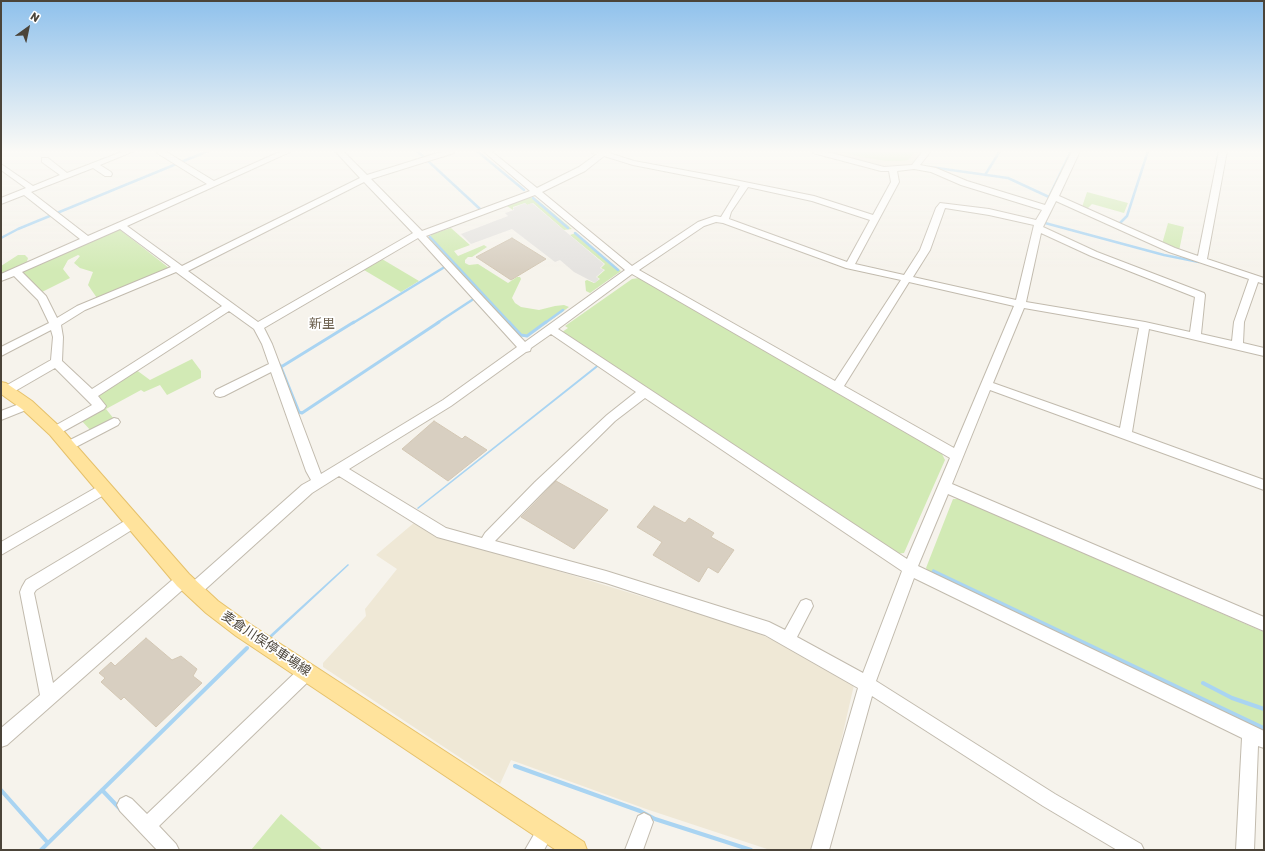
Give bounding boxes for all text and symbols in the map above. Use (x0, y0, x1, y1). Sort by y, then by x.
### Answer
north arrow (8, 8, 48, 48)
text: N (28, 10, 42, 25)
district label: 新里 (309, 316, 335, 332)
street label: 麦倉川俣停車場線 (219, 608, 313, 680)

